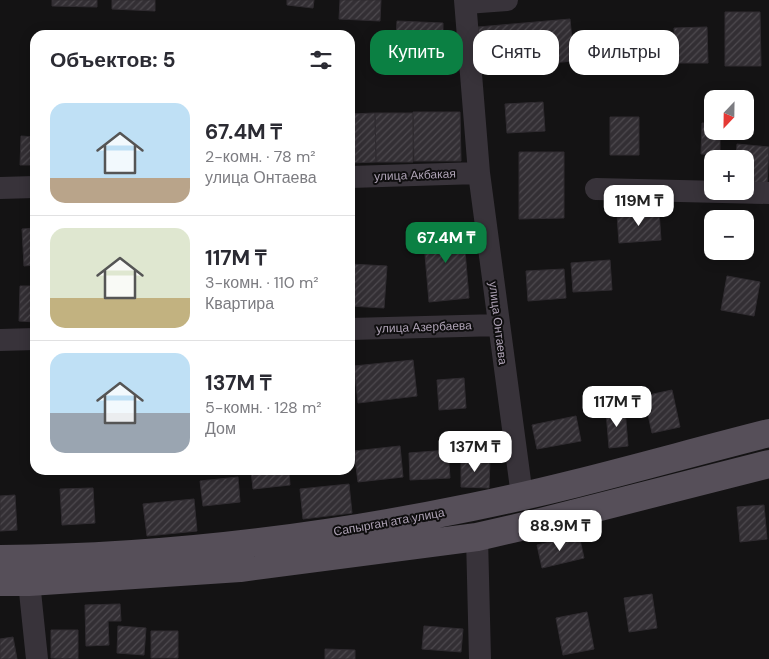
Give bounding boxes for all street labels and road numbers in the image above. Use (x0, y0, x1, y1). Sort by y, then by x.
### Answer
street label: улица Акбакая (374, 166, 456, 184)
street label: улица Онтаева (485, 280, 511, 366)
street label: улица Азербаева (376, 317, 472, 337)
street label: Сапырган ата улица (332, 504, 446, 540)

